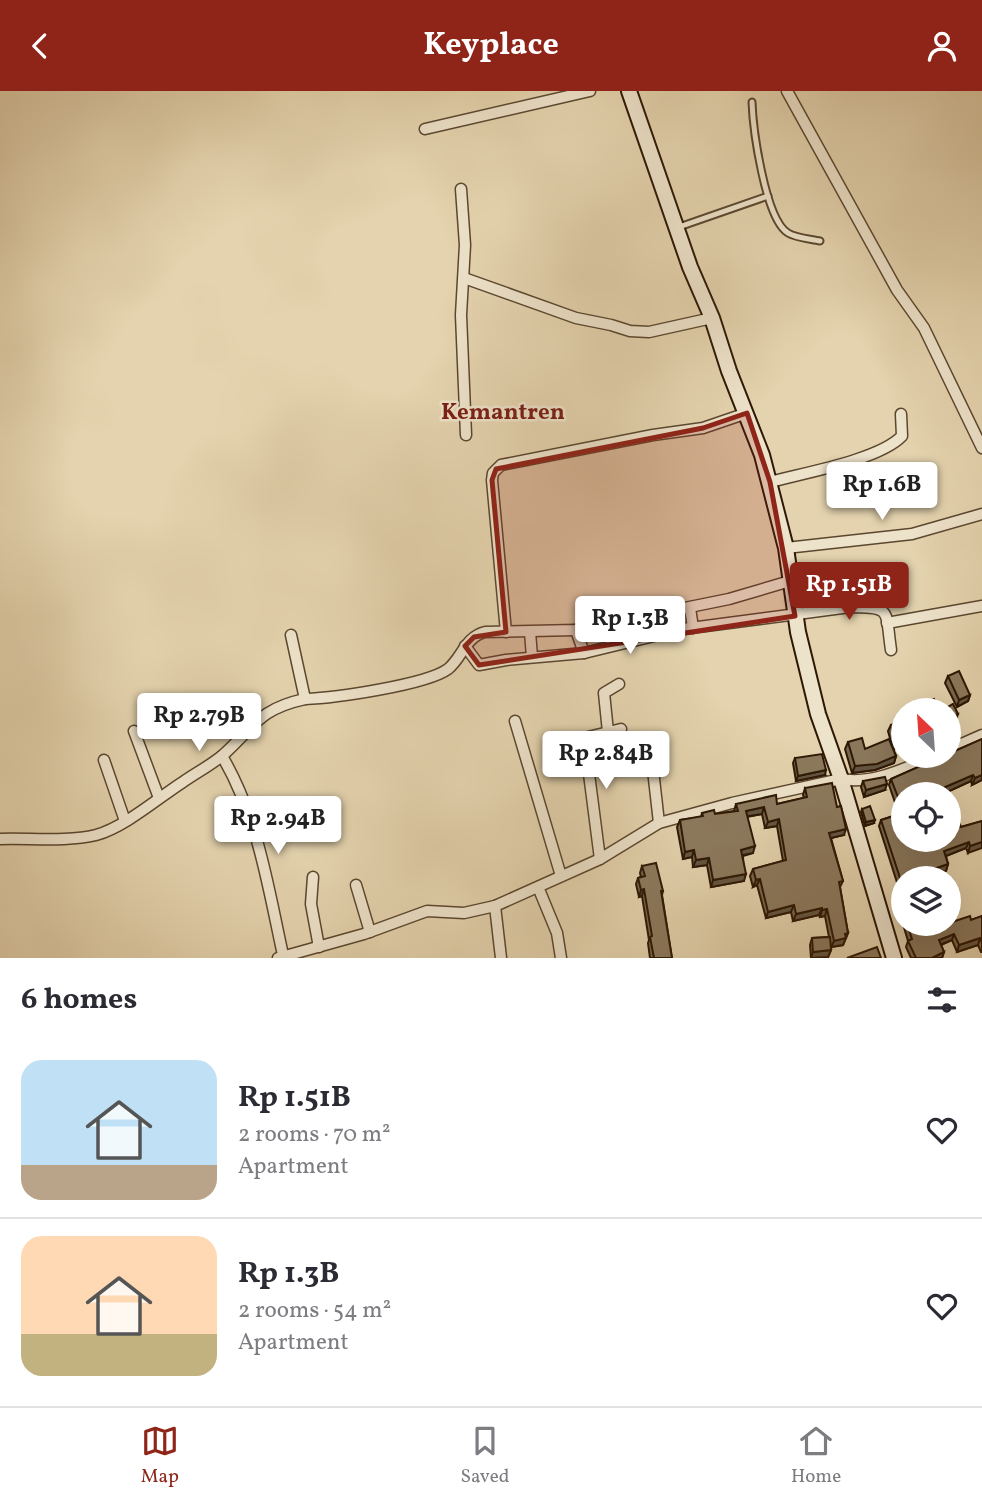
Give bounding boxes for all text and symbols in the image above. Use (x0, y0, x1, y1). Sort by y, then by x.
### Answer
text: Keyplace (423, 24, 559, 68)
icon: back (21, 27, 59, 65)
icon: person (923, 27, 961, 65)
district label: Kemantren (441, 397, 565, 429)
pin: Rp 1.6B (817, 463, 947, 522)
text: Rp 1.6B (842, 469, 922, 501)
pin: Rp 1.51B (777, 563, 921, 622)
text: Rp 1.51B (806, 569, 892, 601)
pin: Rp 1.3B (565, 596, 695, 656)
text: Rp 1.3B (591, 603, 669, 635)
pin: Rp 2.79B (127, 693, 271, 753)
north arrow (891, 698, 961, 768)
map controls (891, 698, 961, 936)
text: Rp 2.79B (153, 700, 245, 732)
pin: Rp 2.84B (534, 731, 678, 791)
text: Rp 2.84B (558, 738, 654, 770)
button: locate (891, 782, 961, 852)
pin: Rp 2.94B (206, 797, 350, 856)
text: Rp 2.94B (230, 803, 326, 835)
button: layers (891, 866, 961, 936)
text: 6 homes (21, 979, 137, 1021)
icon: filters (923, 981, 961, 1019)
text: Rp 1.51B (238, 1077, 351, 1119)
icon: home (77, 1088, 161, 1172)
icon: heart (923, 1111, 961, 1149)
text: 2 rooms · 70 m² (238, 1119, 391, 1151)
text: Apartment (238, 1151, 349, 1183)
text: Rp 1.3B (238, 1253, 339, 1295)
icon: home (77, 1264, 161, 1348)
icon: heart (923, 1287, 961, 1325)
text: 2 rooms · 54 m² (238, 1295, 391, 1327)
text: Apartment (238, 1327, 349, 1359)
tab: Map (141, 1422, 179, 1490)
tab: Saved (460, 1422, 509, 1490)
tab: Home (791, 1422, 841, 1490)

